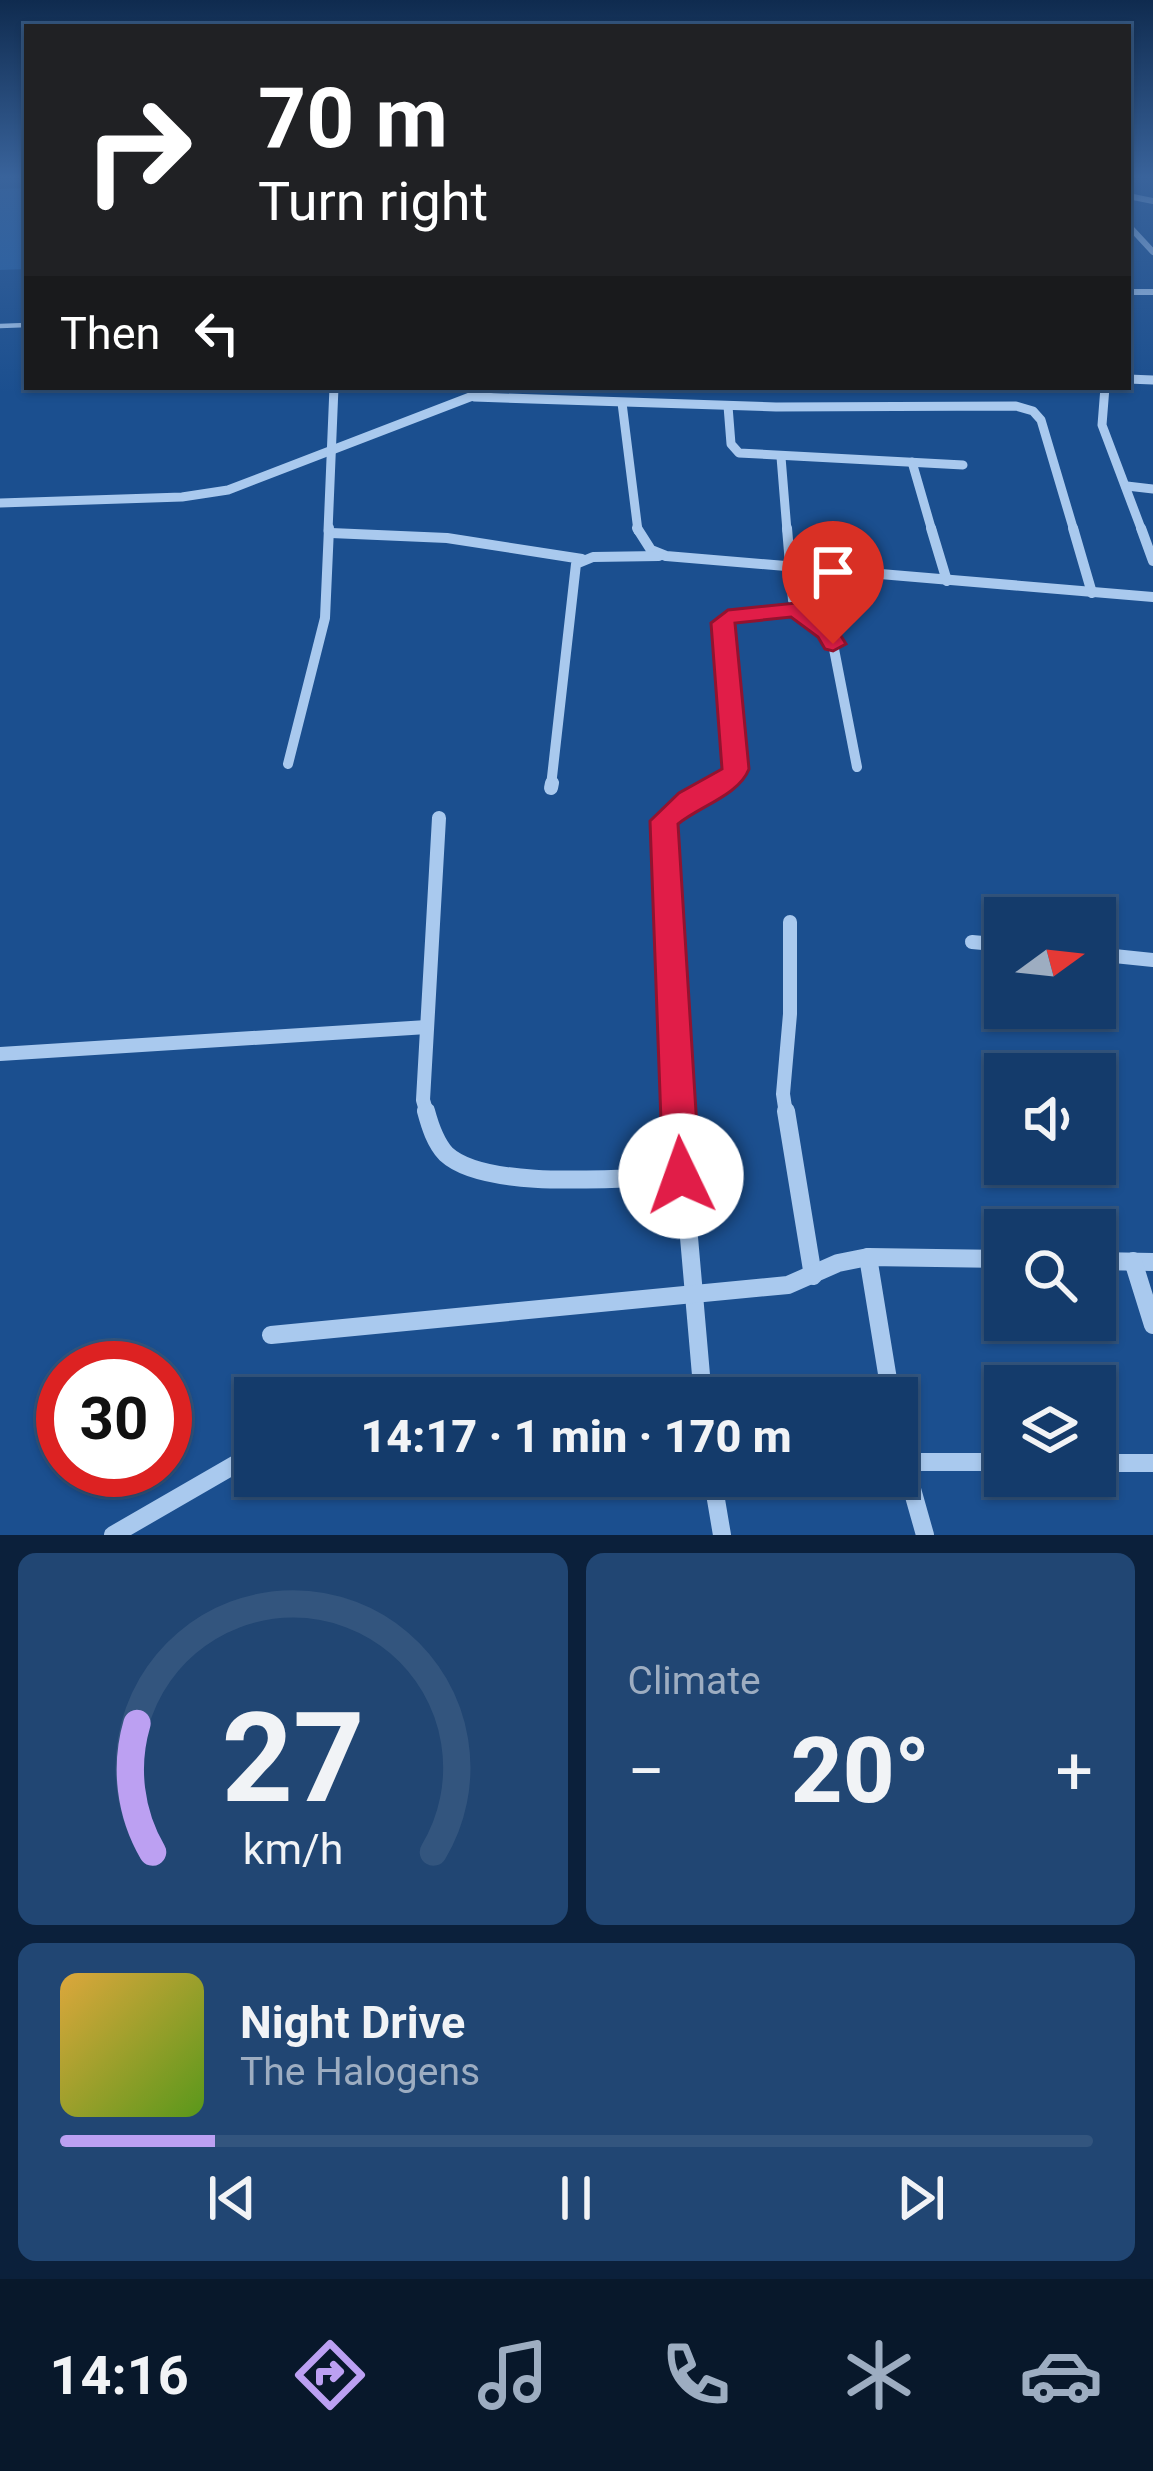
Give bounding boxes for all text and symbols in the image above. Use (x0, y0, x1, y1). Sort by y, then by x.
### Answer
text: 70 m (258, 69, 448, 168)
icon: right (60, 72, 216, 228)
text: Turn right (258, 170, 488, 233)
icon: left (184, 300, 250, 366)
text: Then (60, 307, 160, 360)
pin (782, 521, 884, 644)
icon: arrive (800, 539, 866, 605)
north arrow (984, 897, 1116, 1029)
map controls (984, 897, 1116, 1497)
button: sound (984, 1053, 1116, 1185)
position arrow (618, 1113, 744, 1239)
button: search (984, 1209, 1116, 1341)
speed limit sign: 30 (36, 1341, 192, 1497)
button: layers (984, 1365, 1116, 1497)
text: 14:17 · 1 min · 170 m (360, 1410, 792, 1463)
text: Climate (628, 1658, 761, 1704)
text: 27 (221, 1685, 364, 1831)
text: 20° (791, 1719, 930, 1824)
text: − (628, 1733, 665, 1810)
text: + (1056, 1733, 1093, 1810)
text: km/h (242, 1824, 343, 1874)
text: Night Drive (240, 1996, 465, 2049)
text: The Halogens (240, 2049, 480, 2095)
icon: previous (199, 2165, 265, 2231)
icon: pause (543, 2165, 609, 2231)
icon: next (888, 2165, 954, 2231)
icon: directions (288, 2333, 372, 2417)
icon: music (471, 2333, 555, 2417)
icon: phone (654, 2333, 738, 2417)
icon: climate (837, 2333, 921, 2417)
icon: car (1019, 2333, 1103, 2417)
text: 14:16 (49, 2344, 189, 2407)

